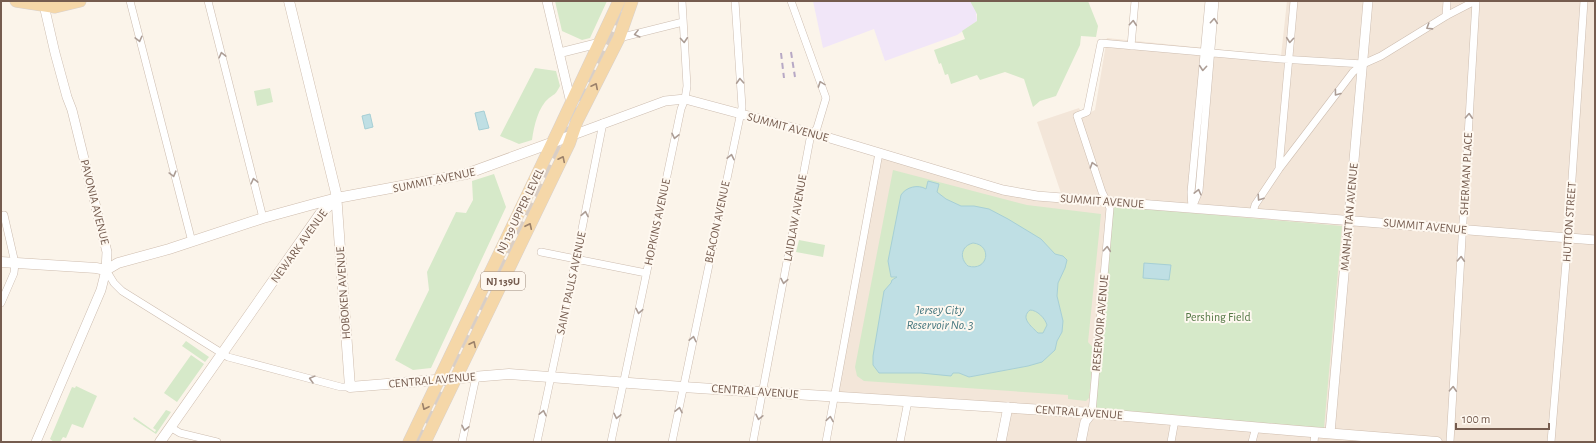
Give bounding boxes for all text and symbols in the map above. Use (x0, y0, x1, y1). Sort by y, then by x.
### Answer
one-way arrow (1209, 18, 1218, 24)
one-way arrow (1129, 20, 1138, 27)
one-way arrow (1426, 22, 1433, 29)
one-way arrow (634, 29, 640, 37)
one-way arrow (135, 36, 143, 42)
one-way arrow (679, 37, 688, 43)
one-way arrow (1286, 37, 1295, 43)
one-way arrow (218, 51, 226, 58)
one-way arrow (1199, 65, 1208, 71)
one-way arrow (736, 78, 744, 84)
one-way arrow (818, 81, 826, 88)
one-way arrow (590, 83, 598, 90)
one-way arrow (1335, 89, 1342, 96)
street label: SUMMIT AVENUE (746, 110, 830, 144)
one-way arrow (1465, 113, 1474, 119)
street label: SHERMAN PLACE (1458, 132, 1474, 216)
one-way arrow (672, 133, 680, 139)
one-way arrow (726, 154, 735, 161)
one-way arrow (557, 156, 565, 164)
street label: PAVONIA AVENUE (79, 158, 111, 246)
one-way arrow (1089, 161, 1098, 168)
street label: MANHATTAN AVENUE (1338, 162, 1360, 271)
street label: SUMMIT AVENUE (392, 165, 476, 195)
street label: NJ 139 UPPER LEVEL (494, 166, 546, 256)
one-way arrow (169, 171, 177, 178)
street label: LAIDLAW AVENUE (781, 173, 809, 262)
one-way arrow (250, 177, 258, 184)
street label: HOPKINS AVENUE (642, 177, 672, 266)
street label: BEACON AVENUE (702, 180, 732, 264)
street label: HUTTON STREET (1560, 181, 1578, 262)
one-way arrow (1193, 188, 1202, 195)
street label: SUMMIT AVENUE (1060, 192, 1144, 210)
one-way arrow (1257, 194, 1265, 201)
street label: NEWARK AVENUE (268, 207, 330, 285)
one-way arrow (581, 210, 589, 217)
street label: SUMMIT AVENUE (1383, 216, 1467, 236)
one-way arrow (524, 223, 532, 231)
street label: SAINT PAULS AVENUE (554, 230, 588, 336)
street label: HOBOKEN AVENUE (334, 246, 352, 340)
one-way arrow (1102, 246, 1111, 252)
one-way arrow (1456, 256, 1465, 262)
road number: NJ 139U (481, 272, 525, 290)
street label: RESERVOIR AVENUE (1090, 274, 1110, 372)
one-way arrow (780, 278, 789, 284)
water label: Jersey City Reservoir No. 3 (906, 304, 974, 332)
one-way arrow (635, 308, 643, 314)
park label: Pershing Field (1185, 311, 1251, 323)
one-way arrow (689, 336, 697, 343)
one-way arrow (468, 340, 476, 348)
street label: CENTRAL AVENUE (388, 370, 476, 390)
one-way arrow (309, 375, 316, 384)
street label: CENTRAL AVENUE (711, 382, 799, 400)
one-way arrow (1449, 386, 1458, 392)
one-way arrow (422, 403, 430, 411)
street label: CENTRAL AVENUE (1035, 403, 1123, 421)
scale bar (1456, 405, 1549, 431)
one-way arrow (674, 407, 682, 413)
one-way arrow (538, 410, 546, 416)
one-way arrow (613, 412, 621, 419)
text: 100 m (1462, 413, 1490, 425)
one-way arrow (755, 414, 763, 420)
one-way arrow (825, 416, 834, 422)
one-way arrow (462, 424, 470, 431)

